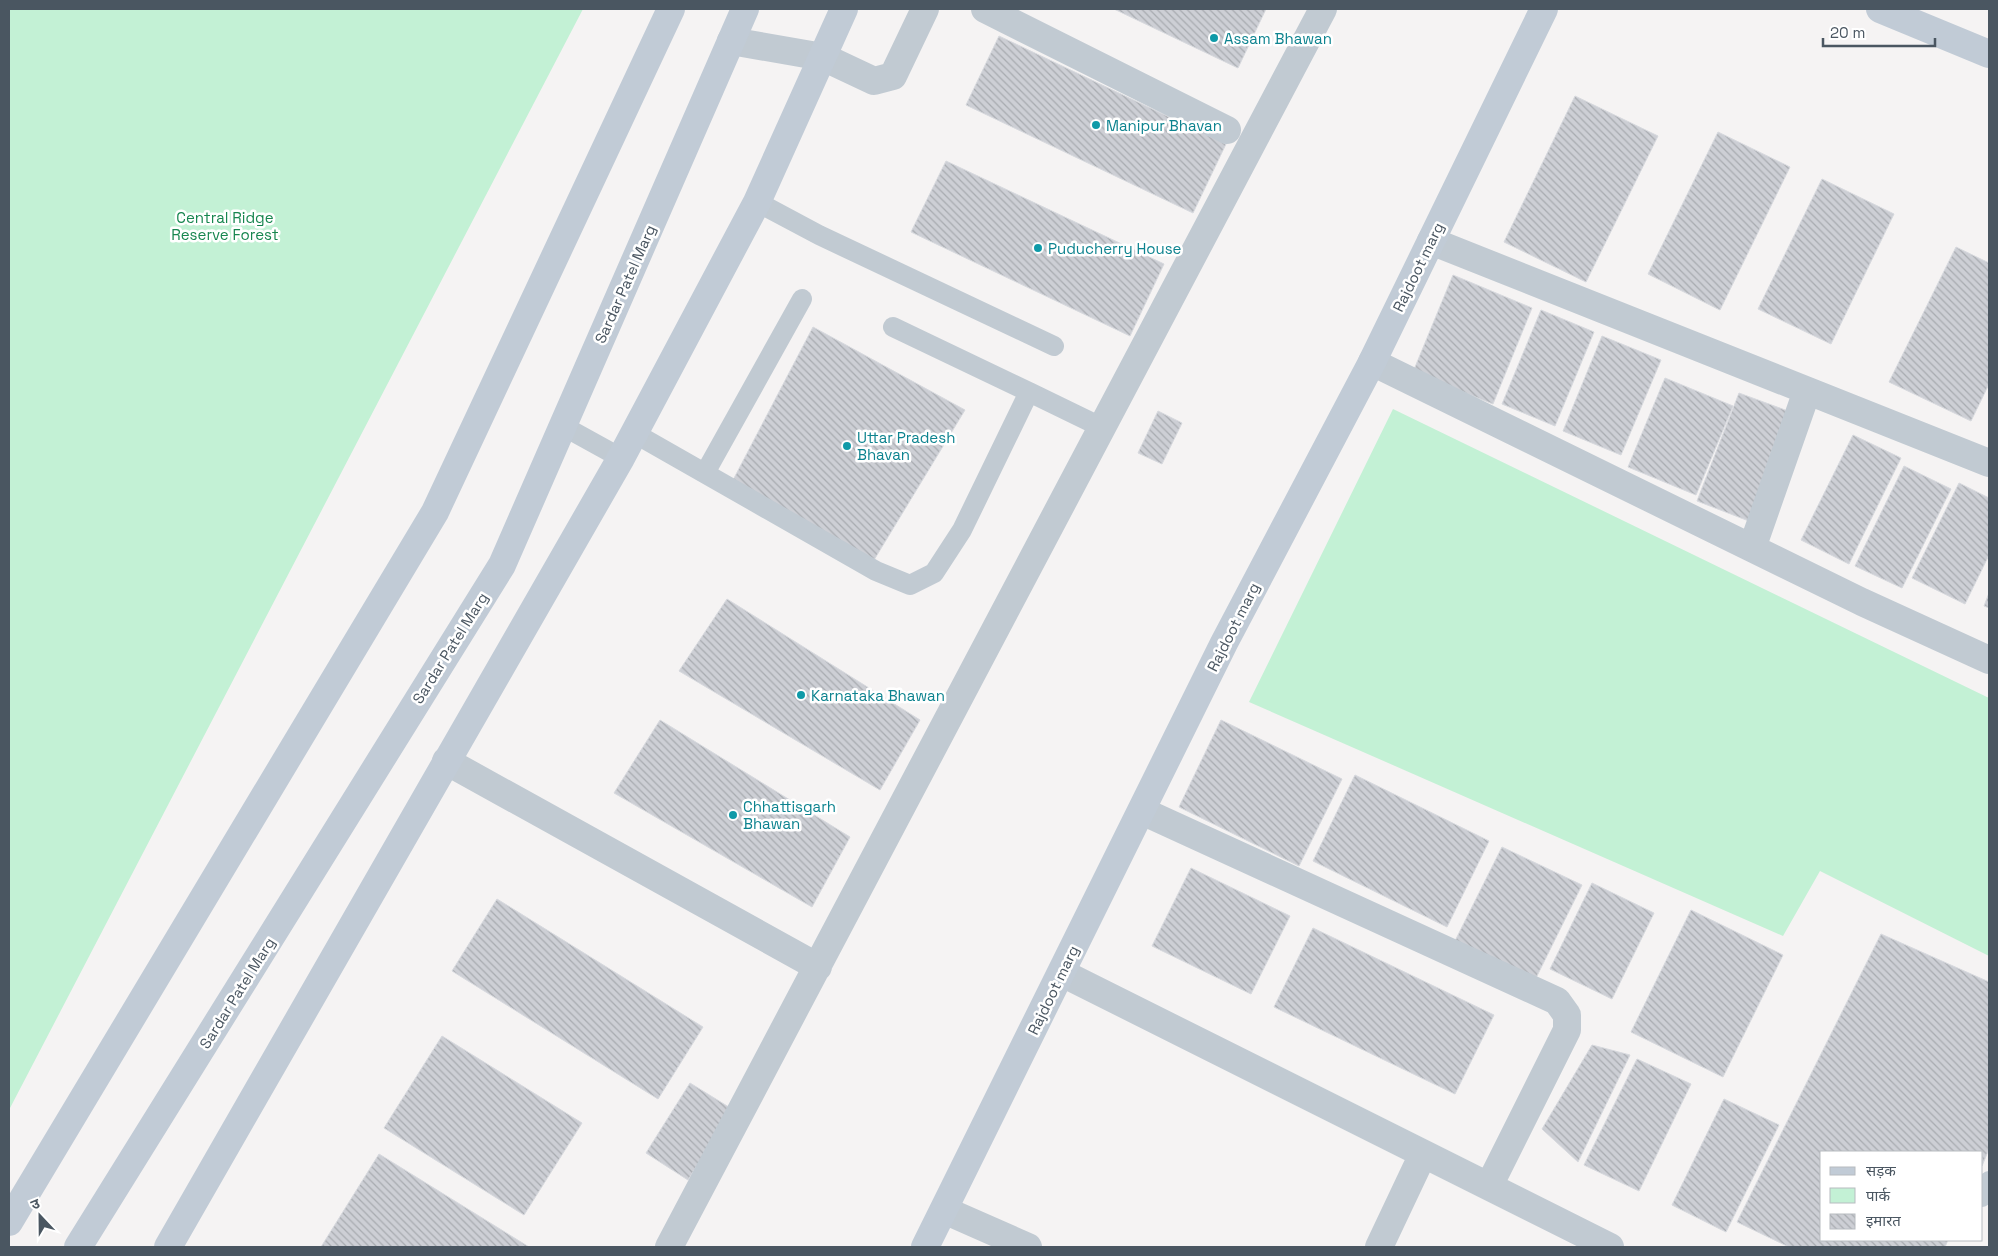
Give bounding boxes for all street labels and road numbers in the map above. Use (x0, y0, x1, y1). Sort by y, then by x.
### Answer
street label: Rajdoot marg (1388, 219, 1448, 315)
street label: Sardar Patel Marg (590, 222, 660, 346)
street label: Rajdoot marg (1203, 579, 1263, 675)
street label: Sardar Patel Marg (408, 589, 492, 707)
street label: Sardar Patel Marg (195, 934, 279, 1052)
street label: Rajdoot marg (1023, 942, 1083, 1038)

